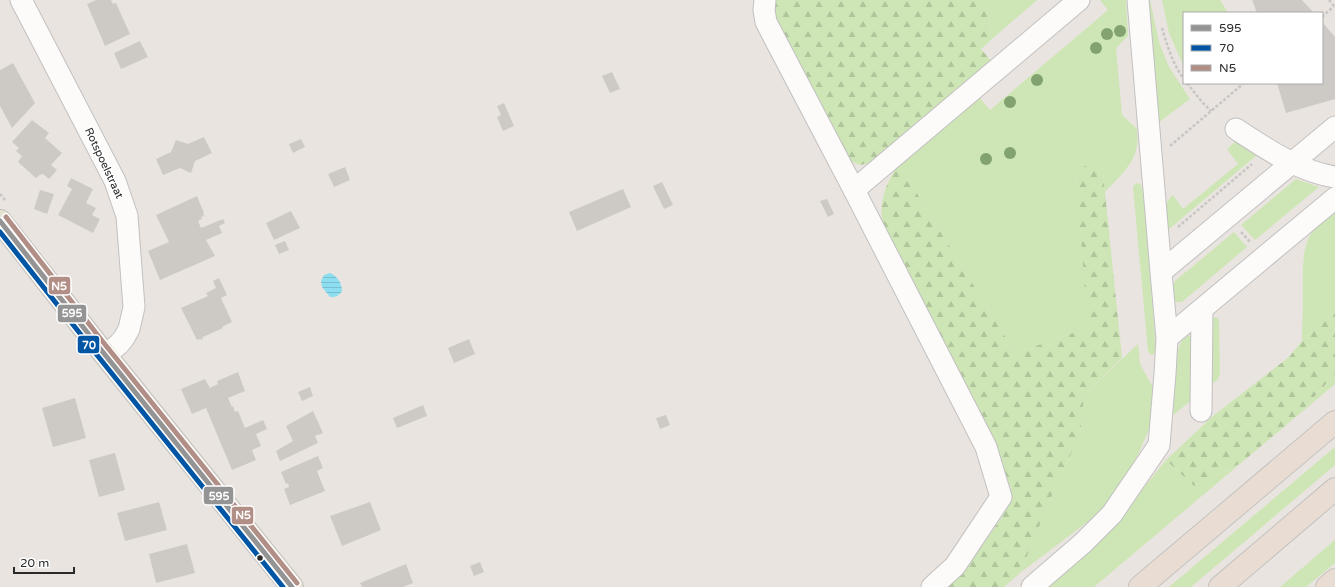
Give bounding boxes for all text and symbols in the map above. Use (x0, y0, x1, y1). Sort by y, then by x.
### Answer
legend (1183, 12, 1323, 84)
text: 595 (1219, 21, 1242, 35)
text: 70 (1219, 41, 1235, 55)
text: N5 (1219, 61, 1236, 75)
street label: Rotspoelstraat (82, 126, 126, 200)
line badge: N5 (48, 276, 71, 295)
text: N5 (51, 280, 67, 293)
line badge: 595 (57, 304, 87, 323)
text: 595 (62, 307, 82, 320)
line badge: 70 (77, 335, 100, 354)
text: 70 (82, 339, 96, 352)
line badge: 595 (203, 486, 234, 505)
text: 595 (209, 490, 229, 503)
line badge: N5 (231, 506, 254, 525)
text: N5 (235, 509, 251, 522)
scale bar (14, 549, 74, 575)
unlabelled marker (255, 553, 265, 563)
text: 20 m (20, 556, 49, 570)

